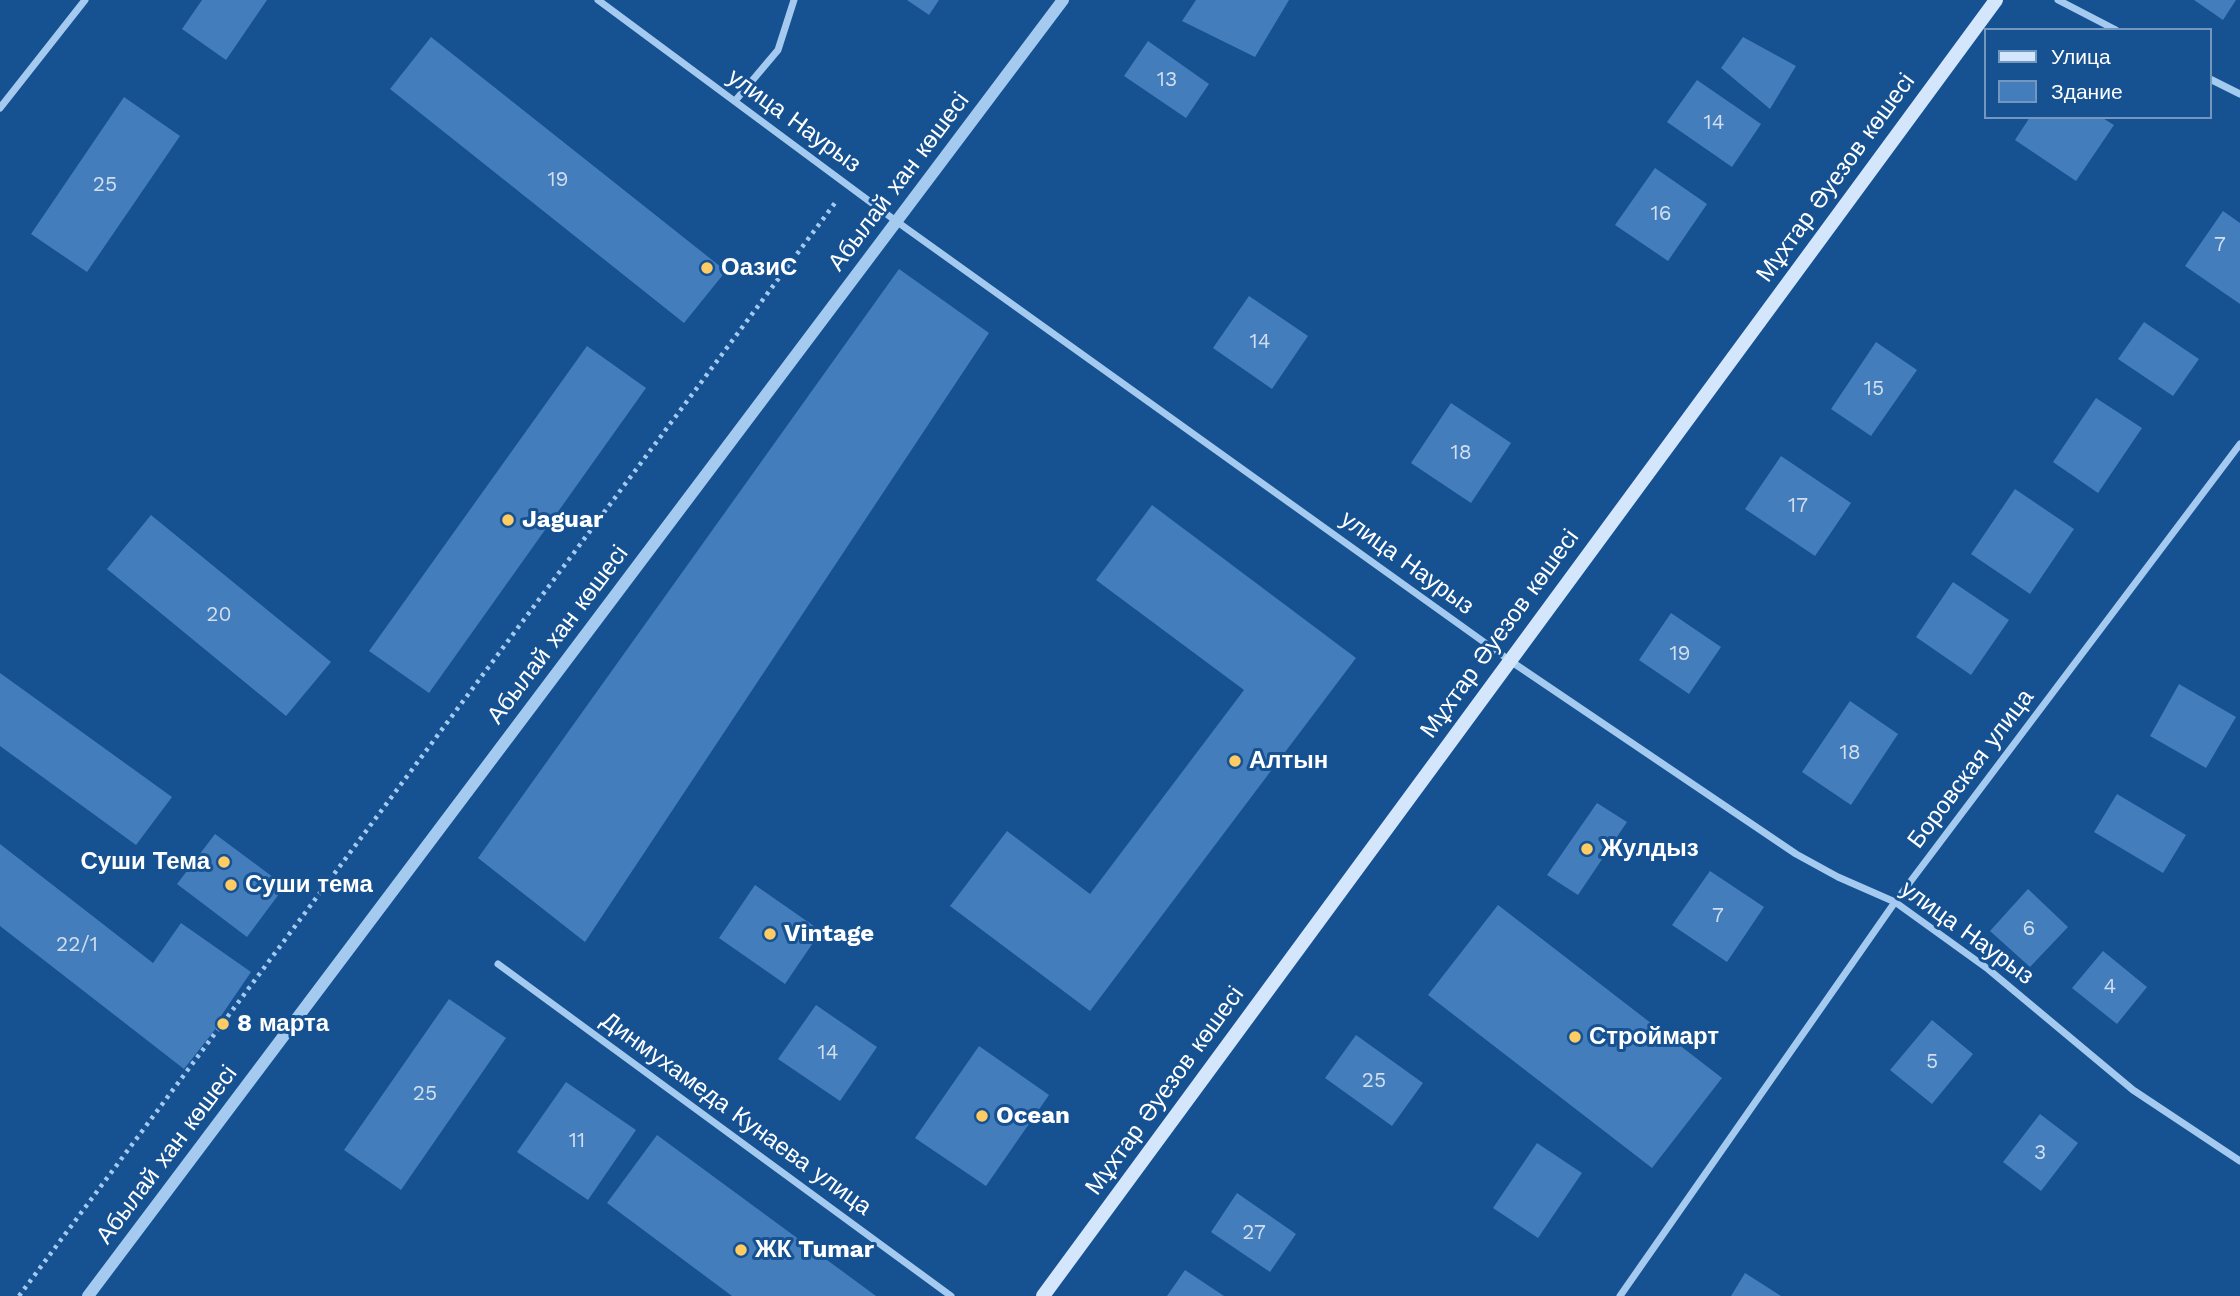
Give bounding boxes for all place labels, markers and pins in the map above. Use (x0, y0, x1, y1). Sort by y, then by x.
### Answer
place label: ОазиС (721, 254, 797, 282)
marker: ОазиС (699, 260, 715, 276)
place label: Jaguar (522, 506, 603, 534)
marker: Jaguar (500, 512, 516, 528)
place label: Алтын (1249, 747, 1328, 775)
marker: Алтын (1227, 753, 1243, 769)
place label: Жулдыз (1601, 835, 1699, 863)
marker: Жулдыз (1579, 841, 1595, 857)
place label: Суши Тема (80, 848, 210, 876)
marker: Суши Тема (216, 854, 232, 870)
place label: Суши тема (245, 871, 373, 899)
marker: Суши тема (223, 877, 239, 893)
place label: Vintage (784, 920, 874, 948)
marker: Vintage (762, 926, 778, 942)
place label: 8 марта (237, 1010, 329, 1038)
marker: 8 марта (215, 1016, 231, 1032)
place label: Строймарт (1589, 1023, 1719, 1051)
marker: Строймарт (1567, 1029, 1583, 1045)
place label: Ocean (996, 1102, 1070, 1130)
marker: Ocean (974, 1108, 990, 1124)
place label: ЖК Tumar (755, 1236, 874, 1264)
marker: ЖК Tumar (733, 1242, 749, 1258)

